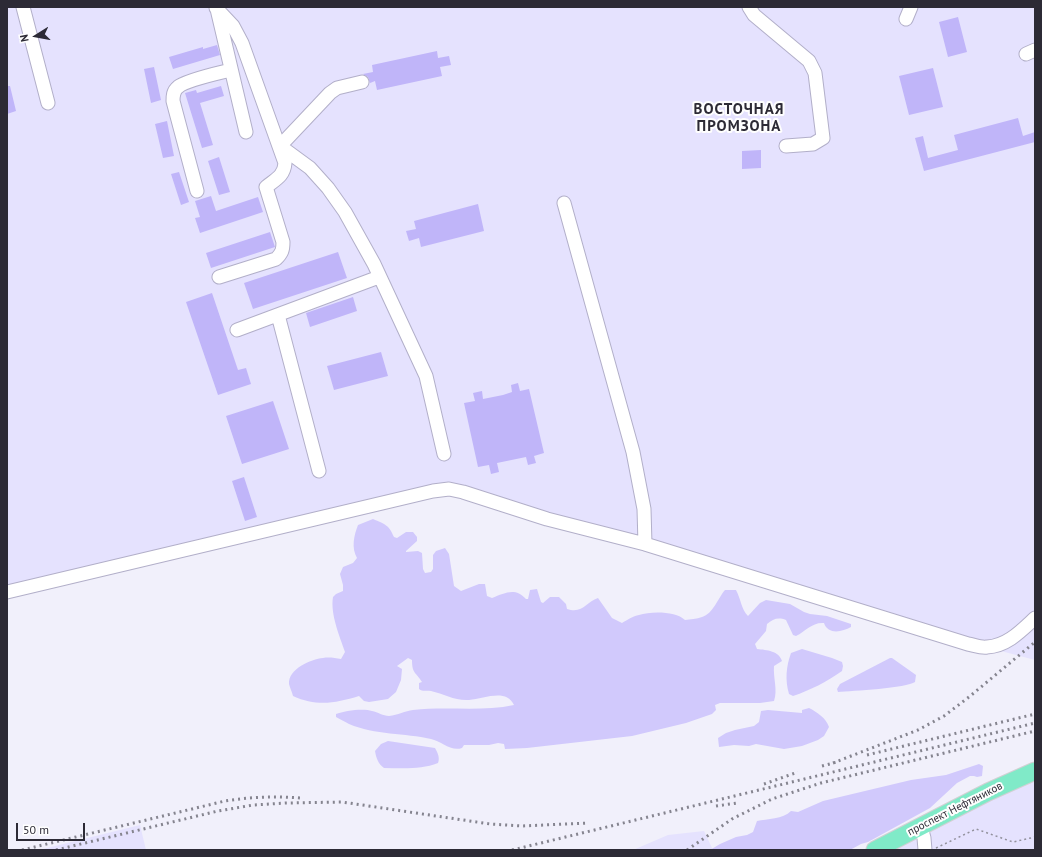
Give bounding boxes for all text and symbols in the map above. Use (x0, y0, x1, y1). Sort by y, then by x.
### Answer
north arrow (16, 16, 56, 56)
text: N (17, 33, 32, 43)
district label: ВОСТОЧНАЯ ПРОМЗОНА (694, 101, 784, 136)
street label: проспект Нефтяников (905, 779, 1005, 839)
scale bar (18, 815, 87, 841)
text: 50 m (23, 822, 49, 837)

